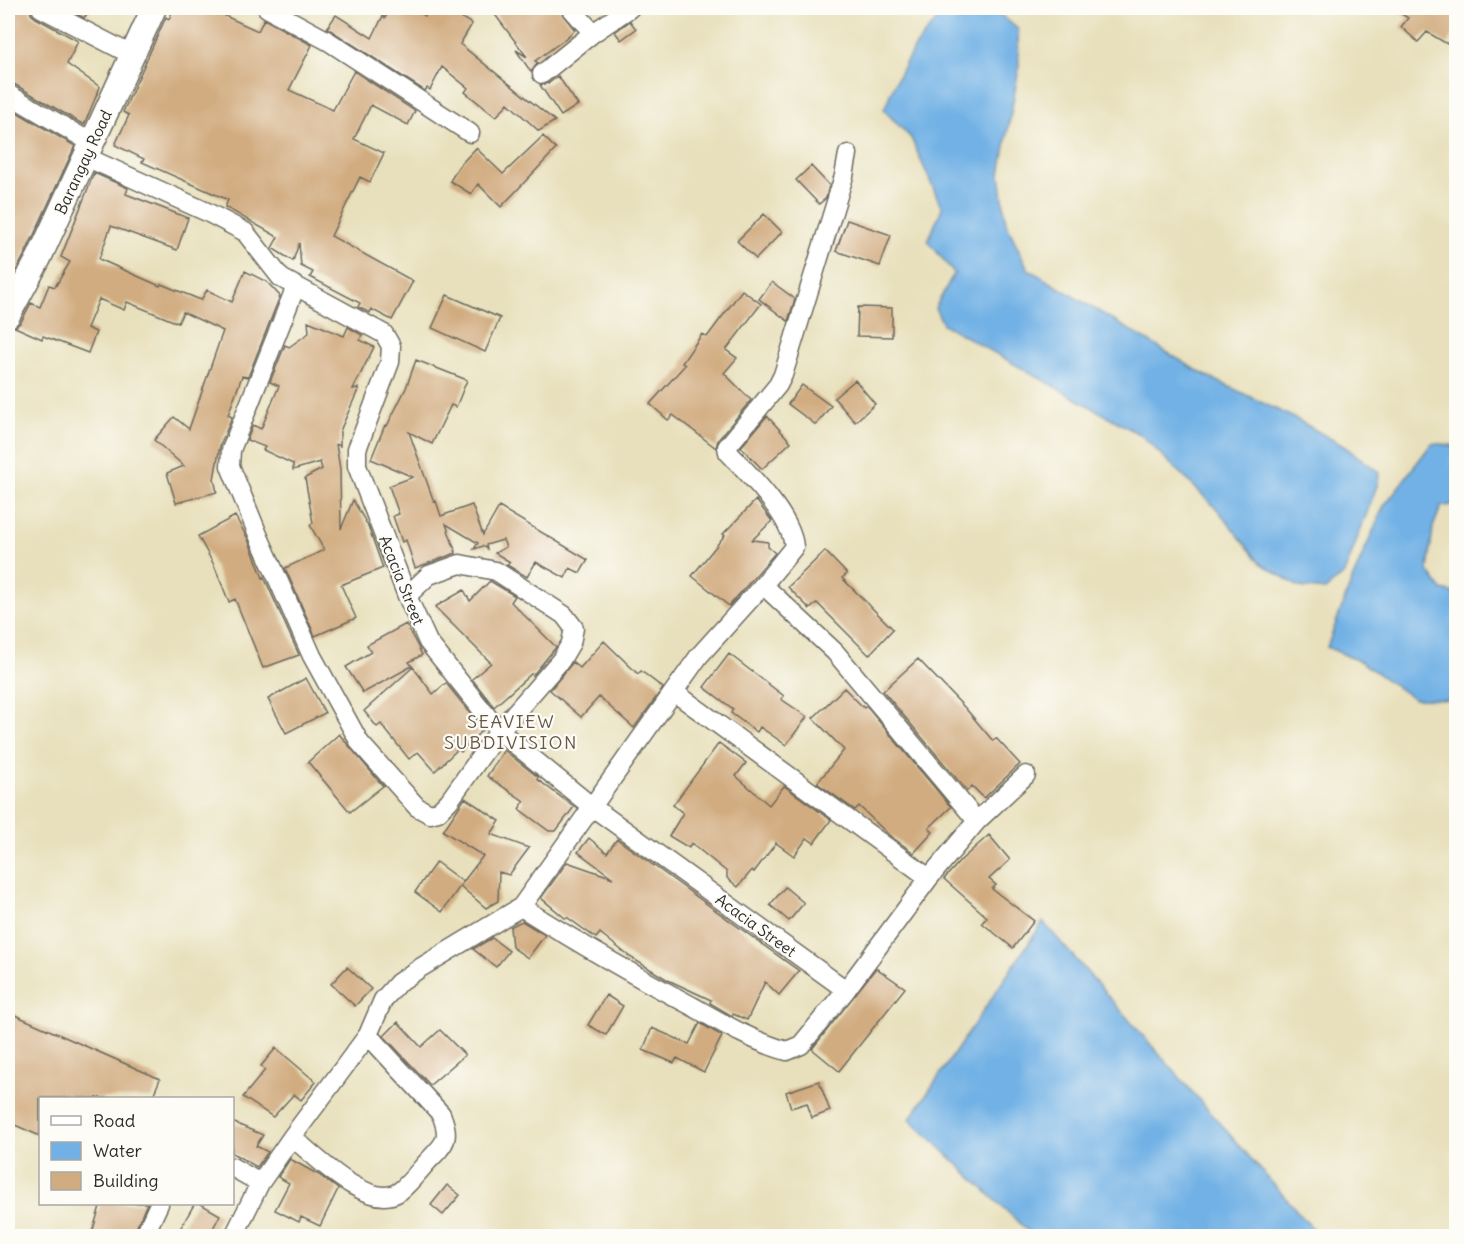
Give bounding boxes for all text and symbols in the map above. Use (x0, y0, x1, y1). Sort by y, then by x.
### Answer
street label: Barangay Road (50, 107, 116, 217)
street label: Acacia Street (375, 532, 429, 628)
district label: SEAVIEW SUBDIVISION (444, 710, 578, 754)
street label: Acacia Street (712, 889, 801, 961)
legend (39, 1097, 234, 1205)
text: Road (93, 1109, 136, 1132)
text: Water (93, 1139, 143, 1162)
text: Building (93, 1169, 158, 1192)

